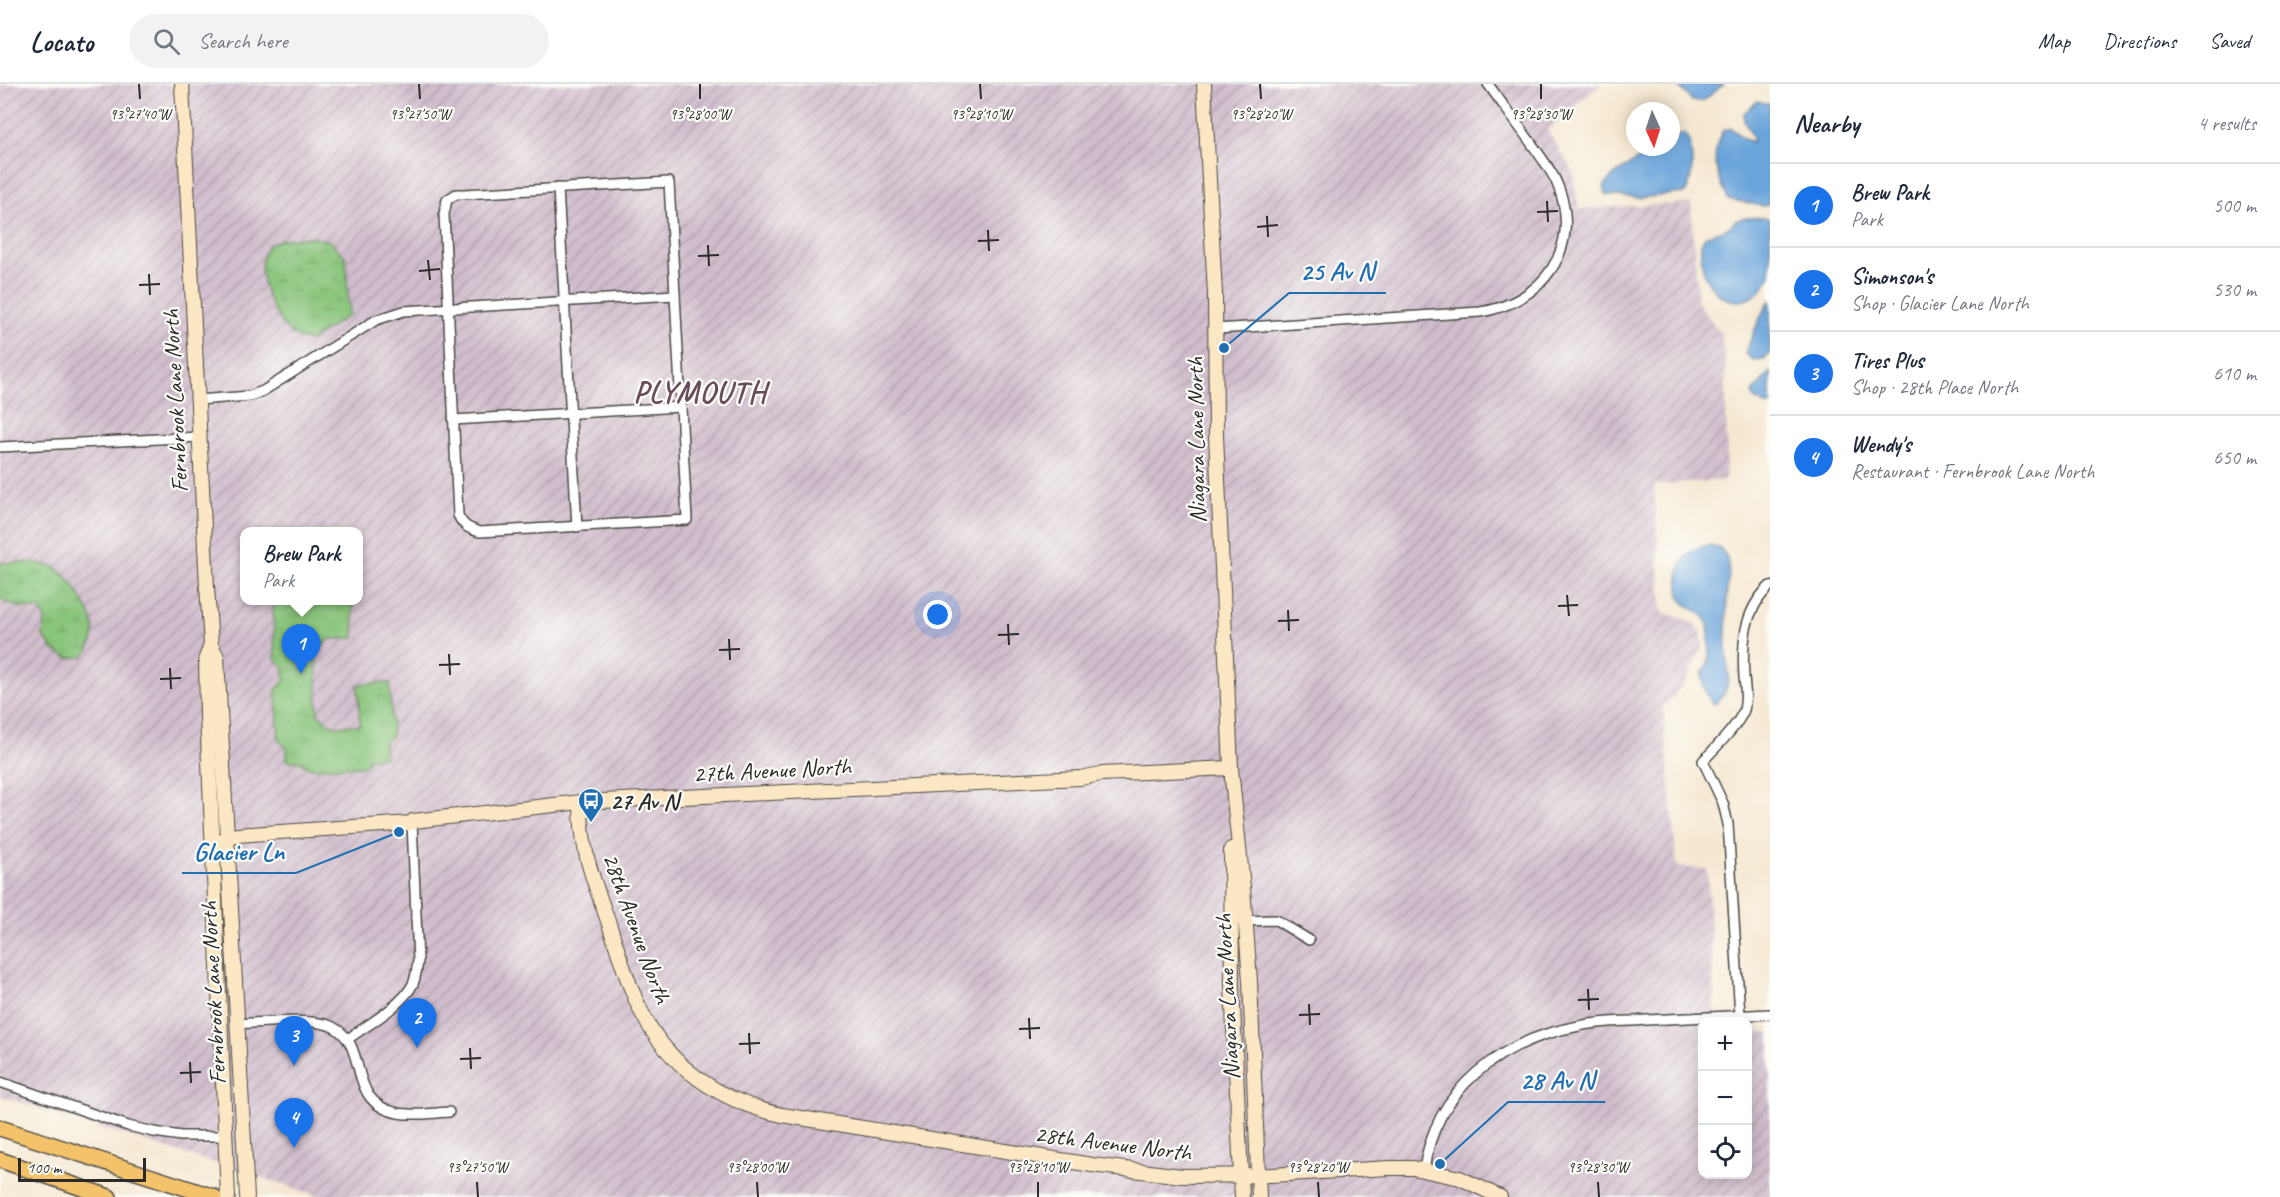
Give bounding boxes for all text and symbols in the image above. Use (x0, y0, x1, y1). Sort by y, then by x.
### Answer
search box (129, 14, 549, 68)
text: Locato (30, 24, 93, 59)
icon: search (150, 25, 183, 58)
text: Search here (198, 27, 288, 55)
text: Map (2038, 28, 2070, 54)
text: Directions (2103, 28, 2176, 54)
text: Saved (2209, 28, 2250, 54)
north arrow (1626, 102, 1680, 156)
text: 93°27'40"W (110, 105, 174, 124)
text: 93°27'50"W (390, 105, 454, 124)
text: 93°28'00"W (670, 105, 734, 124)
text: 93°28'10"W (951, 105, 1015, 124)
text: 93°28'20"W (1231, 105, 1295, 124)
text: 93°28'30"W (1511, 105, 1575, 124)
text: Nearby (1794, 107, 1859, 140)
text: 4 results (2197, 111, 2256, 136)
text: Brew Park (1851, 179, 1929, 207)
text: 1 (1809, 193, 1818, 218)
text: 500 m (2213, 193, 2256, 218)
text: Park (1851, 207, 1883, 232)
callout: 25 Av N (1289, 249, 1386, 293)
text: 25 Av N (1300, 255, 1379, 288)
text: Simonson's (1851, 263, 1933, 291)
text: 2 (1809, 277, 1818, 302)
text: 530 m (2213, 277, 2256, 302)
text: Shop · Glacier Lane North (1851, 291, 2029, 316)
street label: Fernbrook Lane North (155, 308, 195, 493)
text: Tires Plus (1851, 347, 1924, 375)
street label: Niagara Lane North (1180, 356, 1212, 523)
text: 3 (1809, 361, 1818, 386)
text: 610 m (2213, 361, 2256, 386)
district label: PLYMOUTH (633, 373, 771, 411)
text: Shop · 28th Place North (1851, 375, 2018, 400)
text: Wendy's (1851, 431, 1911, 459)
text: 4 (1809, 445, 1818, 470)
text: 650 m (2213, 445, 2256, 470)
text: Restaurant · Fernbrook Lane North (1851, 459, 2094, 484)
popup (240, 527, 363, 605)
text: Brew Park (263, 540, 340, 568)
text: Park (263, 568, 294, 593)
your location (923, 600, 952, 629)
pin: 1 (282, 624, 320, 674)
street label: 27th Avenue North (692, 751, 853, 789)
bus stop icon: 27 Av N (576, 786, 606, 824)
place label: 27 Av N (610, 786, 682, 816)
callout: Glacier Ln (182, 829, 296, 873)
text: Glacier Ln (194, 835, 285, 868)
street label: 28th Avenue North (596, 849, 679, 1009)
street label: Fernbrook Lane North (193, 900, 233, 1085)
street label: Niagara Lane North (1208, 912, 1246, 1081)
pin: 2 (398, 998, 436, 1048)
pin: 3 (274, 1016, 314, 1066)
map controls (1698, 1017, 1752, 1179)
button: + (1698, 1017, 1752, 1071)
callout: 28 Av N (1508, 1058, 1605, 1102)
text: 28 Av N (1520, 1064, 1599, 1097)
button: − (1698, 1071, 1752, 1125)
pin: 4 (274, 1098, 314, 1148)
street label: 28th Avenue North (1033, 1118, 1195, 1168)
button: locate (1698, 1125, 1752, 1179)
scale bar (18, 1155, 146, 1182)
text: 100 m (27, 1158, 61, 1178)
text: 93°27'50"W (447, 1158, 511, 1177)
text: 93°28'00"W (727, 1158, 791, 1177)
text: 93°28'10"W (1008, 1158, 1072, 1177)
text: 93°28'20"W (1288, 1158, 1352, 1177)
text: 93°28'30"W (1568, 1158, 1632, 1177)

